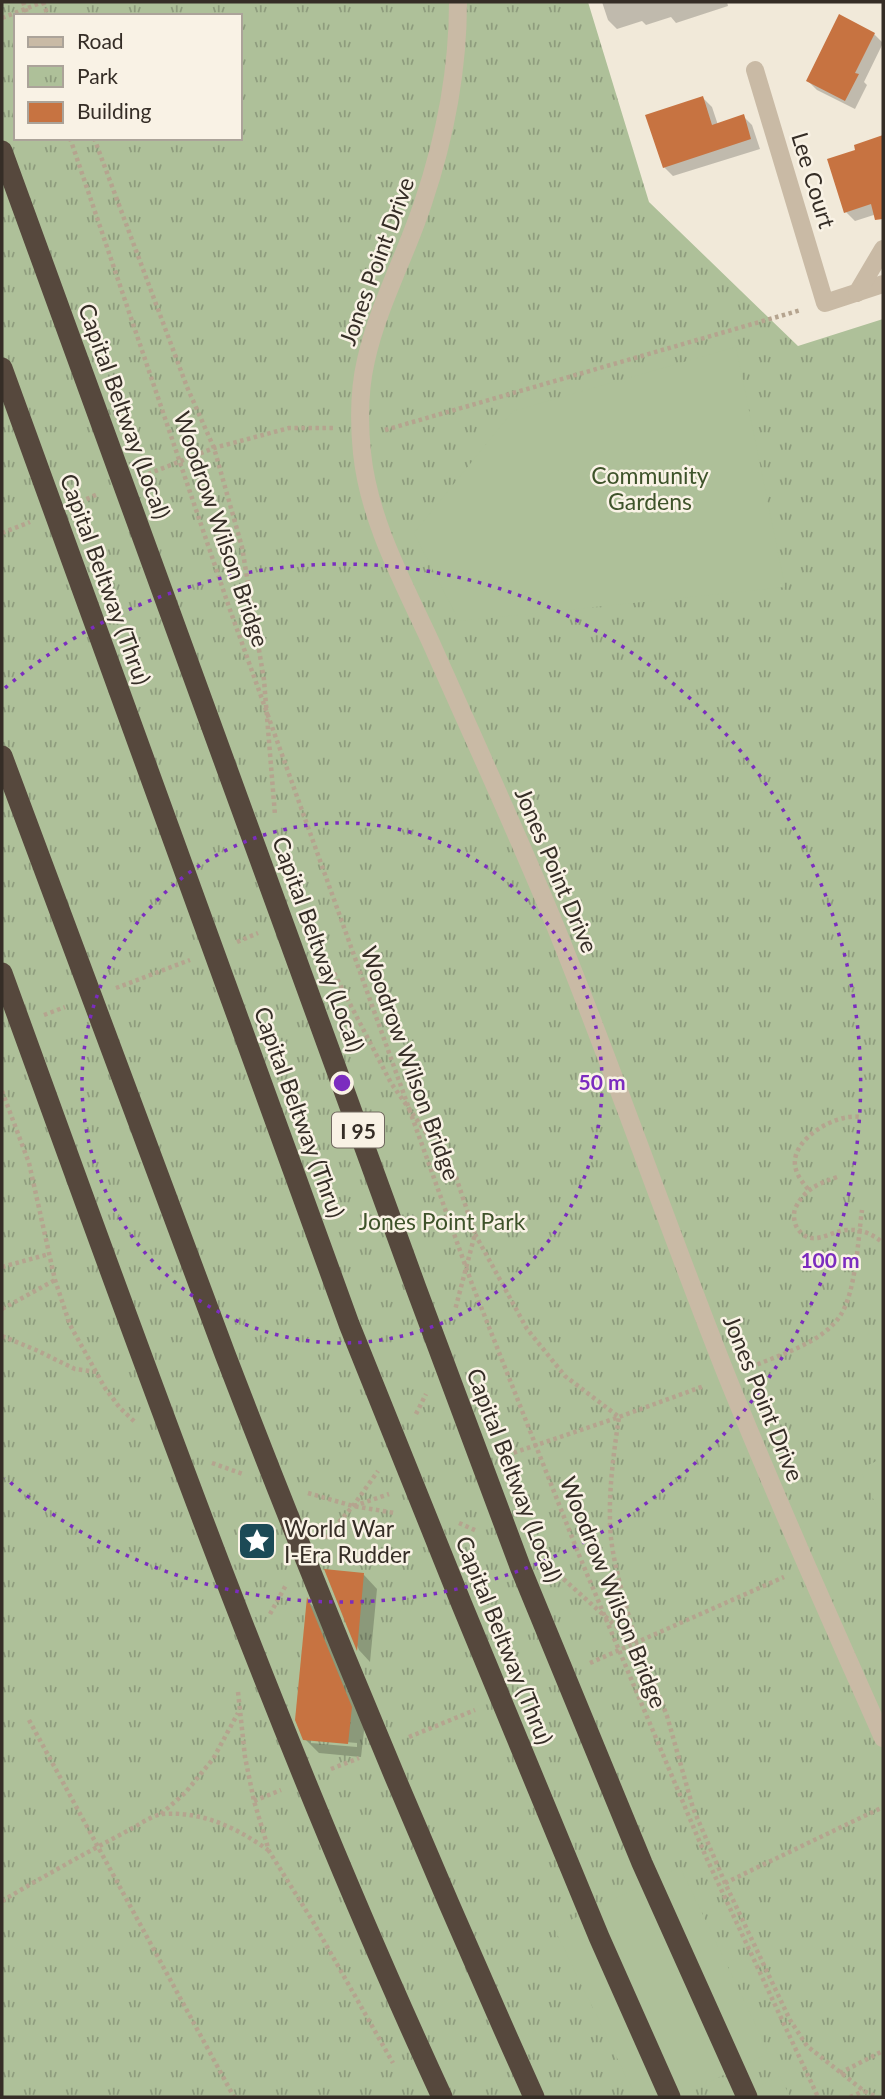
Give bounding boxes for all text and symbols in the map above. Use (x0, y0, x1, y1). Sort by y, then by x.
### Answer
legend (14, 14, 242, 140)
text: Road (77, 28, 124, 53)
text: Park (77, 63, 118, 88)
text: Building (77, 98, 152, 123)
street label: Lee Court (786, 129, 842, 232)
street label: Jones Point Drive (333, 173, 419, 349)
street label: Capital Beltway (Local) (73, 299, 177, 523)
street label: Woodrow Wilson Bridge (169, 408, 275, 650)
park label: Community Gardens (591, 461, 709, 515)
street label: Capital Beltway (Thru) (55, 470, 157, 688)
street label: Jones Point Drive (510, 783, 604, 957)
street label: Capital Beltway (Local) (267, 832, 371, 1056)
street label: Woodrow Wilson Bridge (356, 942, 466, 1184)
street label: Capital Beltway (Thru) (249, 1003, 351, 1221)
text: 50 m (578, 1069, 626, 1094)
centre of rings (330, 1071, 354, 1095)
road number: I 95 (332, 1112, 384, 1148)
park label: Jones Point Park (359, 1207, 526, 1235)
text: 100 m (800, 1247, 860, 1272)
street label: Jones Point Drive (718, 1311, 810, 1485)
street label: Capital Beltway (Local) (461, 1364, 569, 1586)
street label: Woodrow Wilson Bridge (555, 1472, 673, 1712)
place label: World War I-Era Rudder (284, 1514, 411, 1568)
place icon: World War I-Era Rudder (236, 1520, 278, 1562)
street label: Capital Beltway (Thru) (450, 1532, 560, 1748)

